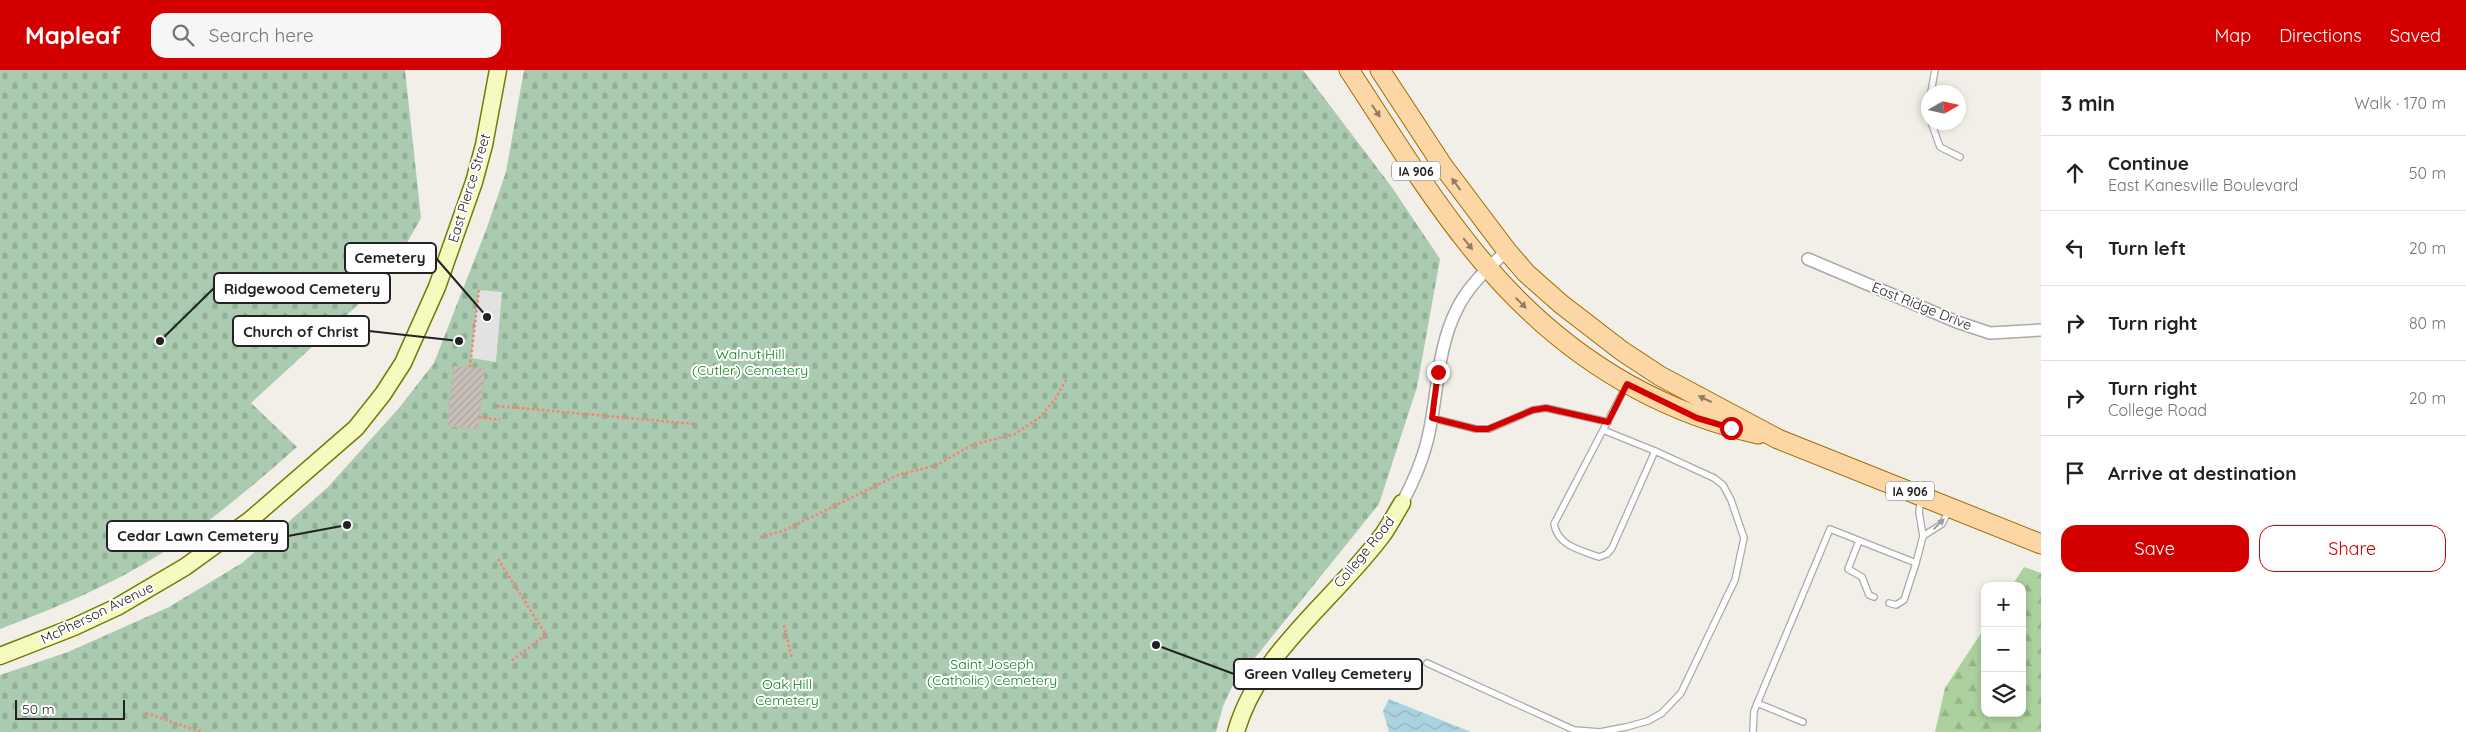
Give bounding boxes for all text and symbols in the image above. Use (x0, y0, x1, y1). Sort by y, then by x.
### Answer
search box (151, 13, 501, 58)
text: Mapleaf (25, 20, 121, 50)
icon: search (169, 21, 197, 49)
text: Search here (209, 23, 314, 47)
text: Map (2214, 24, 2251, 47)
text: Directions (2279, 24, 2362, 47)
text: Saved (2390, 24, 2441, 47)
north arrow (1921, 85, 1966, 130)
text: 3 min (2061, 90, 2115, 116)
text: Walk · 170 m (2354, 93, 2446, 113)
one-way arrow (1371, 104, 1381, 117)
street label: East Pierce Street (444, 131, 494, 245)
text: Continue (2108, 151, 2189, 175)
icon: ahead (2061, 159, 2089, 187)
road number: IA 906 (1392, 162, 1440, 180)
text: 50 m (2409, 163, 2446, 183)
text: East Kanesville Boulevard (2108, 175, 2298, 195)
one-way arrow (1451, 177, 1461, 191)
icon: left (2061, 234, 2089, 262)
text: Turn left (2108, 236, 2186, 260)
one-way arrow (1463, 237, 1474, 250)
text: 20 m (2409, 238, 2446, 258)
callout: Cemetery (345, 243, 436, 273)
text: Cemetery (354, 248, 426, 267)
callout: Ridgewood Cemetery (214, 273, 390, 303)
street label: East Ridge Drive (1869, 278, 1975, 334)
text: Ridgewood Cemetery (224, 279, 380, 298)
one-way arrow (1515, 297, 1527, 309)
icon: right (2061, 309, 2089, 337)
text: Turn right (2108, 311, 2197, 335)
text: 80 m (2409, 313, 2446, 333)
callout: Church of Christ (233, 316, 369, 346)
text: Church of Christ (243, 322, 359, 341)
park label: Walnut Hill (Cutler) Cemetery (692, 345, 808, 379)
route end (1427, 361, 1450, 384)
text: Turn right (2108, 376, 2197, 400)
icon: right (2061, 384, 2089, 412)
text: 20 m (2409, 388, 2446, 408)
one-way arrow (1698, 395, 1712, 403)
text: College Road (2108, 400, 2207, 420)
route start (1720, 417, 1743, 440)
icon: arrive (2061, 459, 2089, 487)
text: Arrive at destination (2108, 461, 2297, 485)
road number: IA 906 (1886, 482, 1934, 501)
street label: College Road (1330, 513, 1398, 591)
one-way arrow (1932, 518, 1944, 530)
callout: Cedar Lawn Cemetery (107, 521, 288, 551)
button: Save (2061, 525, 2249, 572)
button: Share (2259, 525, 2446, 572)
text: Cedar Lawn Cemetery (117, 526, 279, 545)
street label: McPherson Avenue (38, 578, 156, 648)
map controls (1981, 582, 2026, 717)
button: + (1981, 582, 2026, 627)
button: − (1981, 627, 2026, 672)
park label: Saint Joseph (Catholic) Cemetery (927, 655, 1057, 689)
callout: Green Valley Cemetery (1234, 659, 1422, 689)
text: Green Valley Cemetery (1244, 664, 1412, 683)
button: layers (1981, 672, 2026, 717)
park label: Oak Hill Cemetery (755, 675, 819, 709)
scale bar (15, 697, 125, 720)
text: 50 m (22, 700, 55, 718)

